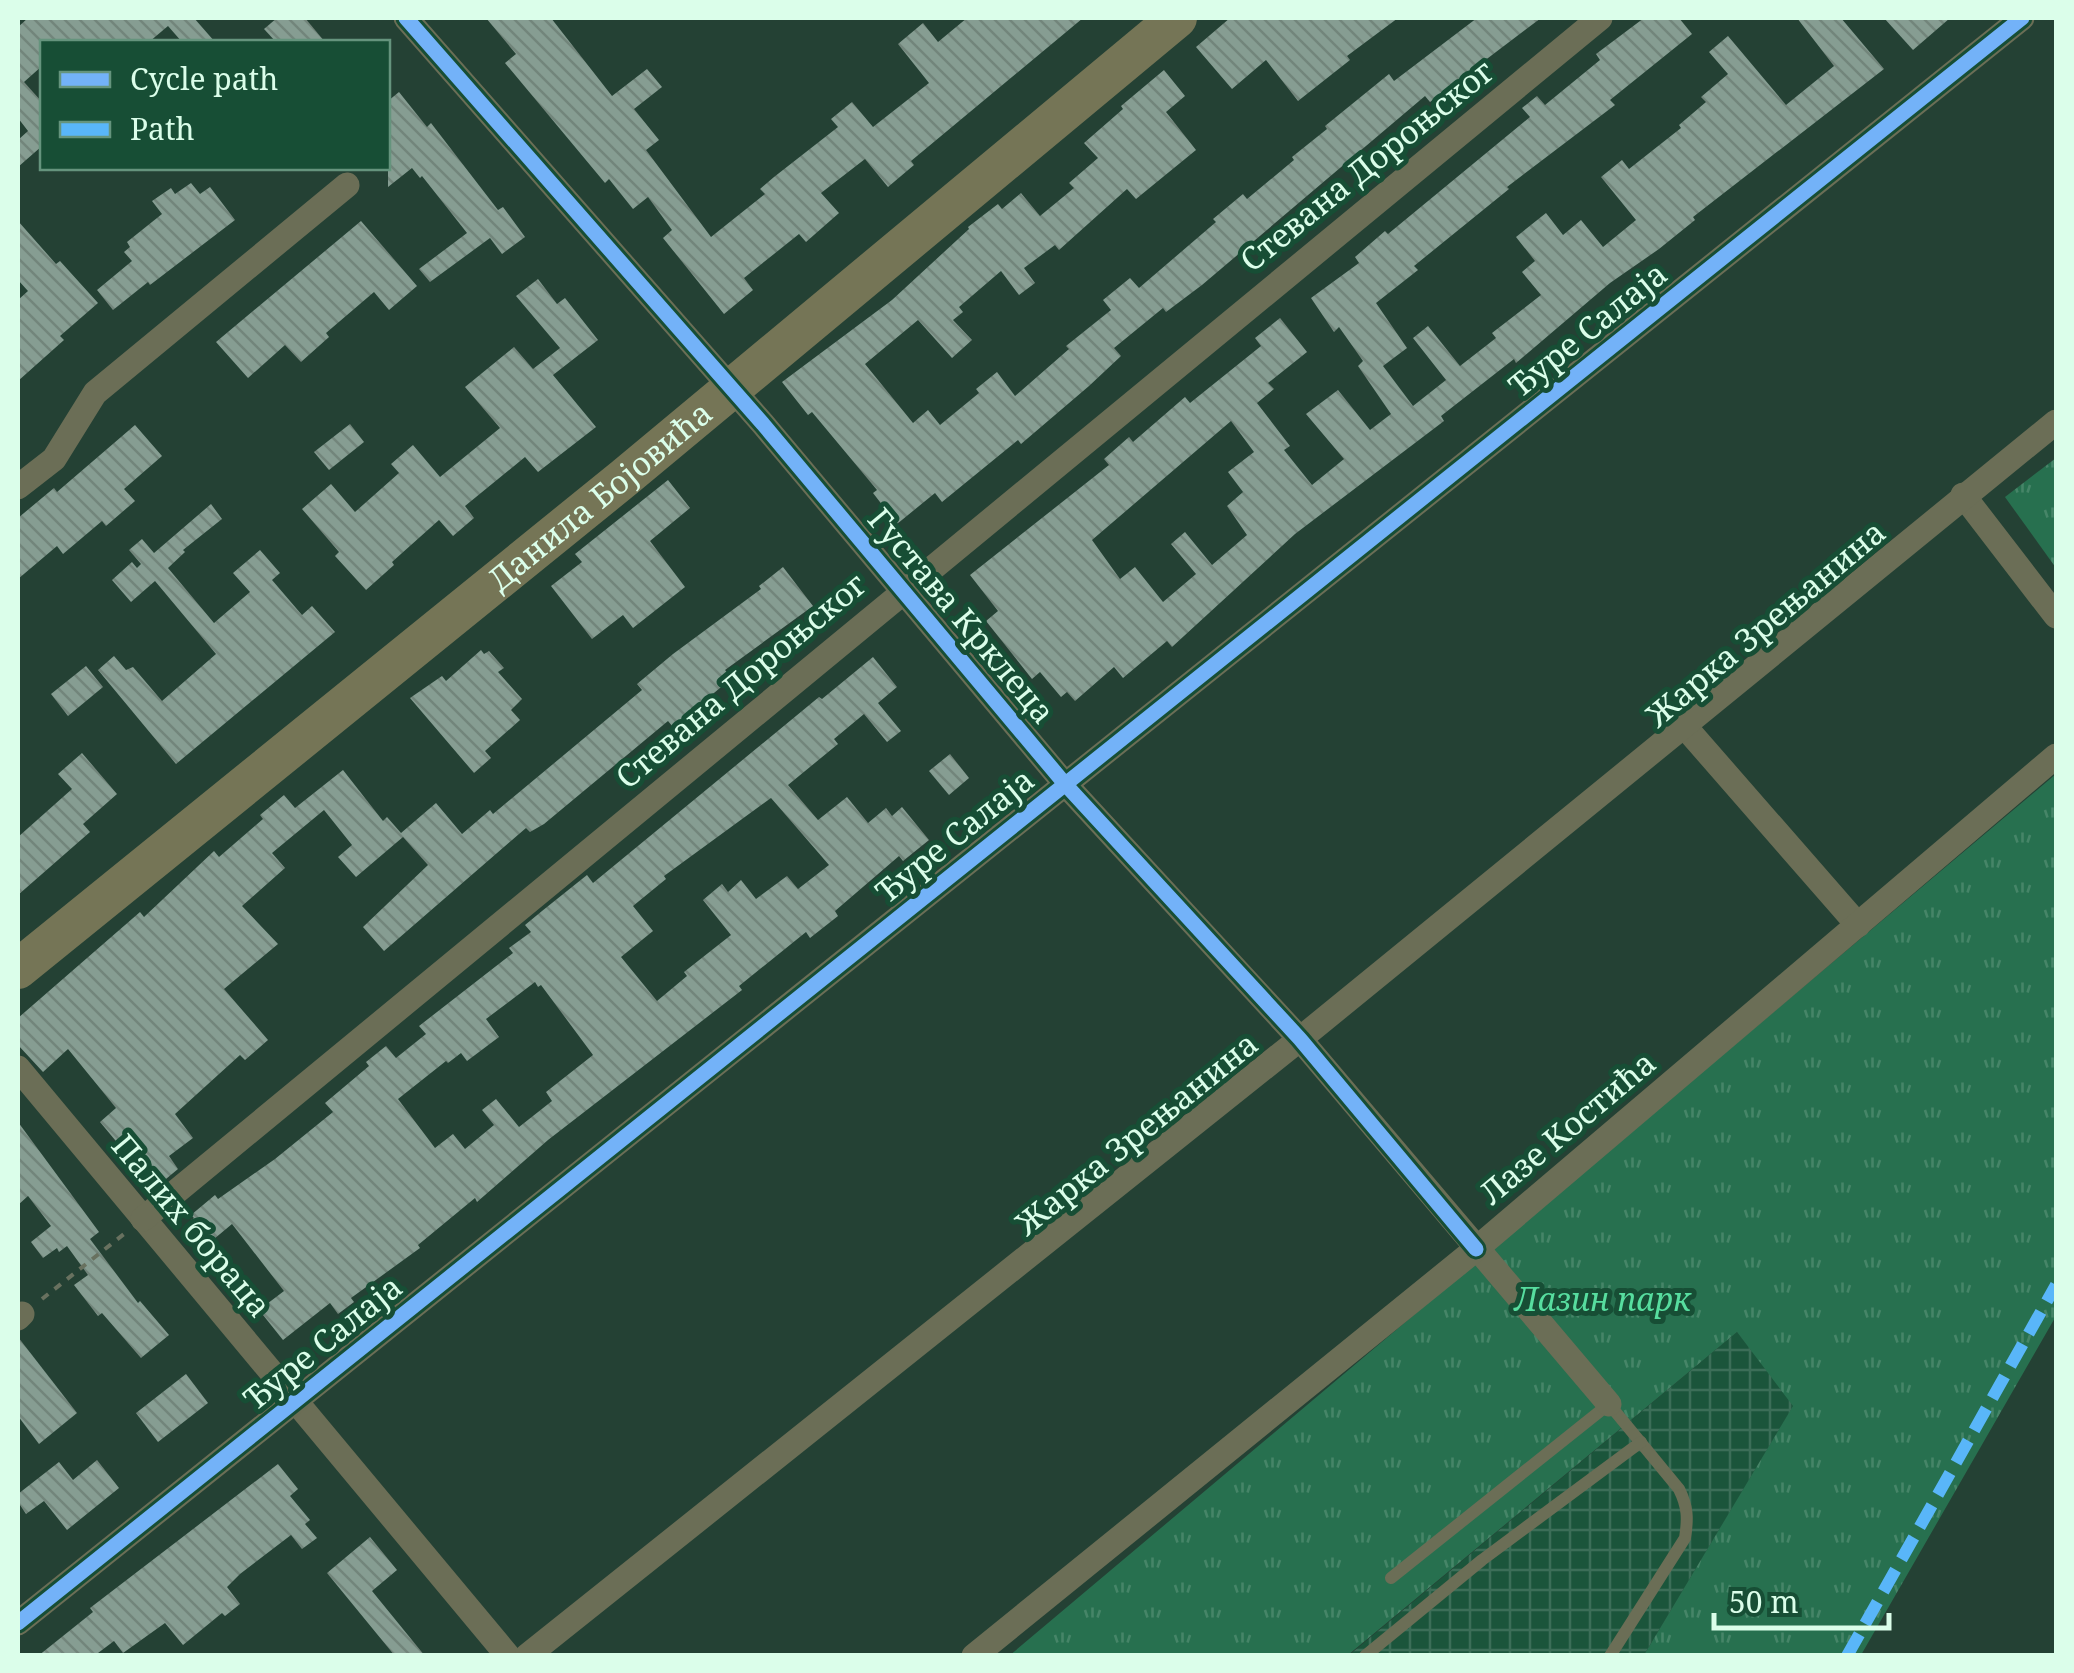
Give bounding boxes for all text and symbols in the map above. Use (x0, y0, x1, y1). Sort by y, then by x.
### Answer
legend (40, 40, 390, 170)
street label: Стевана Дороњског (1230, 49, 1502, 280)
text: Cycle path (130, 58, 278, 99)
text: Path (130, 108, 195, 149)
street label: Ђуре Салаја (1499, 252, 1675, 406)
street label: Данила Бојовића (478, 391, 720, 600)
street label: Густава Крклеца (859, 498, 1065, 732)
street label: Жарка Зрењанина (1636, 510, 1894, 736)
street label: Стевана Дороњског (606, 562, 874, 797)
street label: Ђуре Салаја (866, 758, 1042, 912)
street label: Жарка Зрењанина (1005, 1022, 1266, 1245)
street label: Лазе Костића (1470, 1041, 1664, 1213)
street label: Палих бораца (103, 1124, 281, 1326)
street label: Ђуре Салаја (234, 1265, 410, 1419)
park label: Лазин парк (1512, 1277, 1692, 1320)
scale bar (1714, 1568, 1889, 1630)
text: 50 m (1729, 1581, 1799, 1622)

